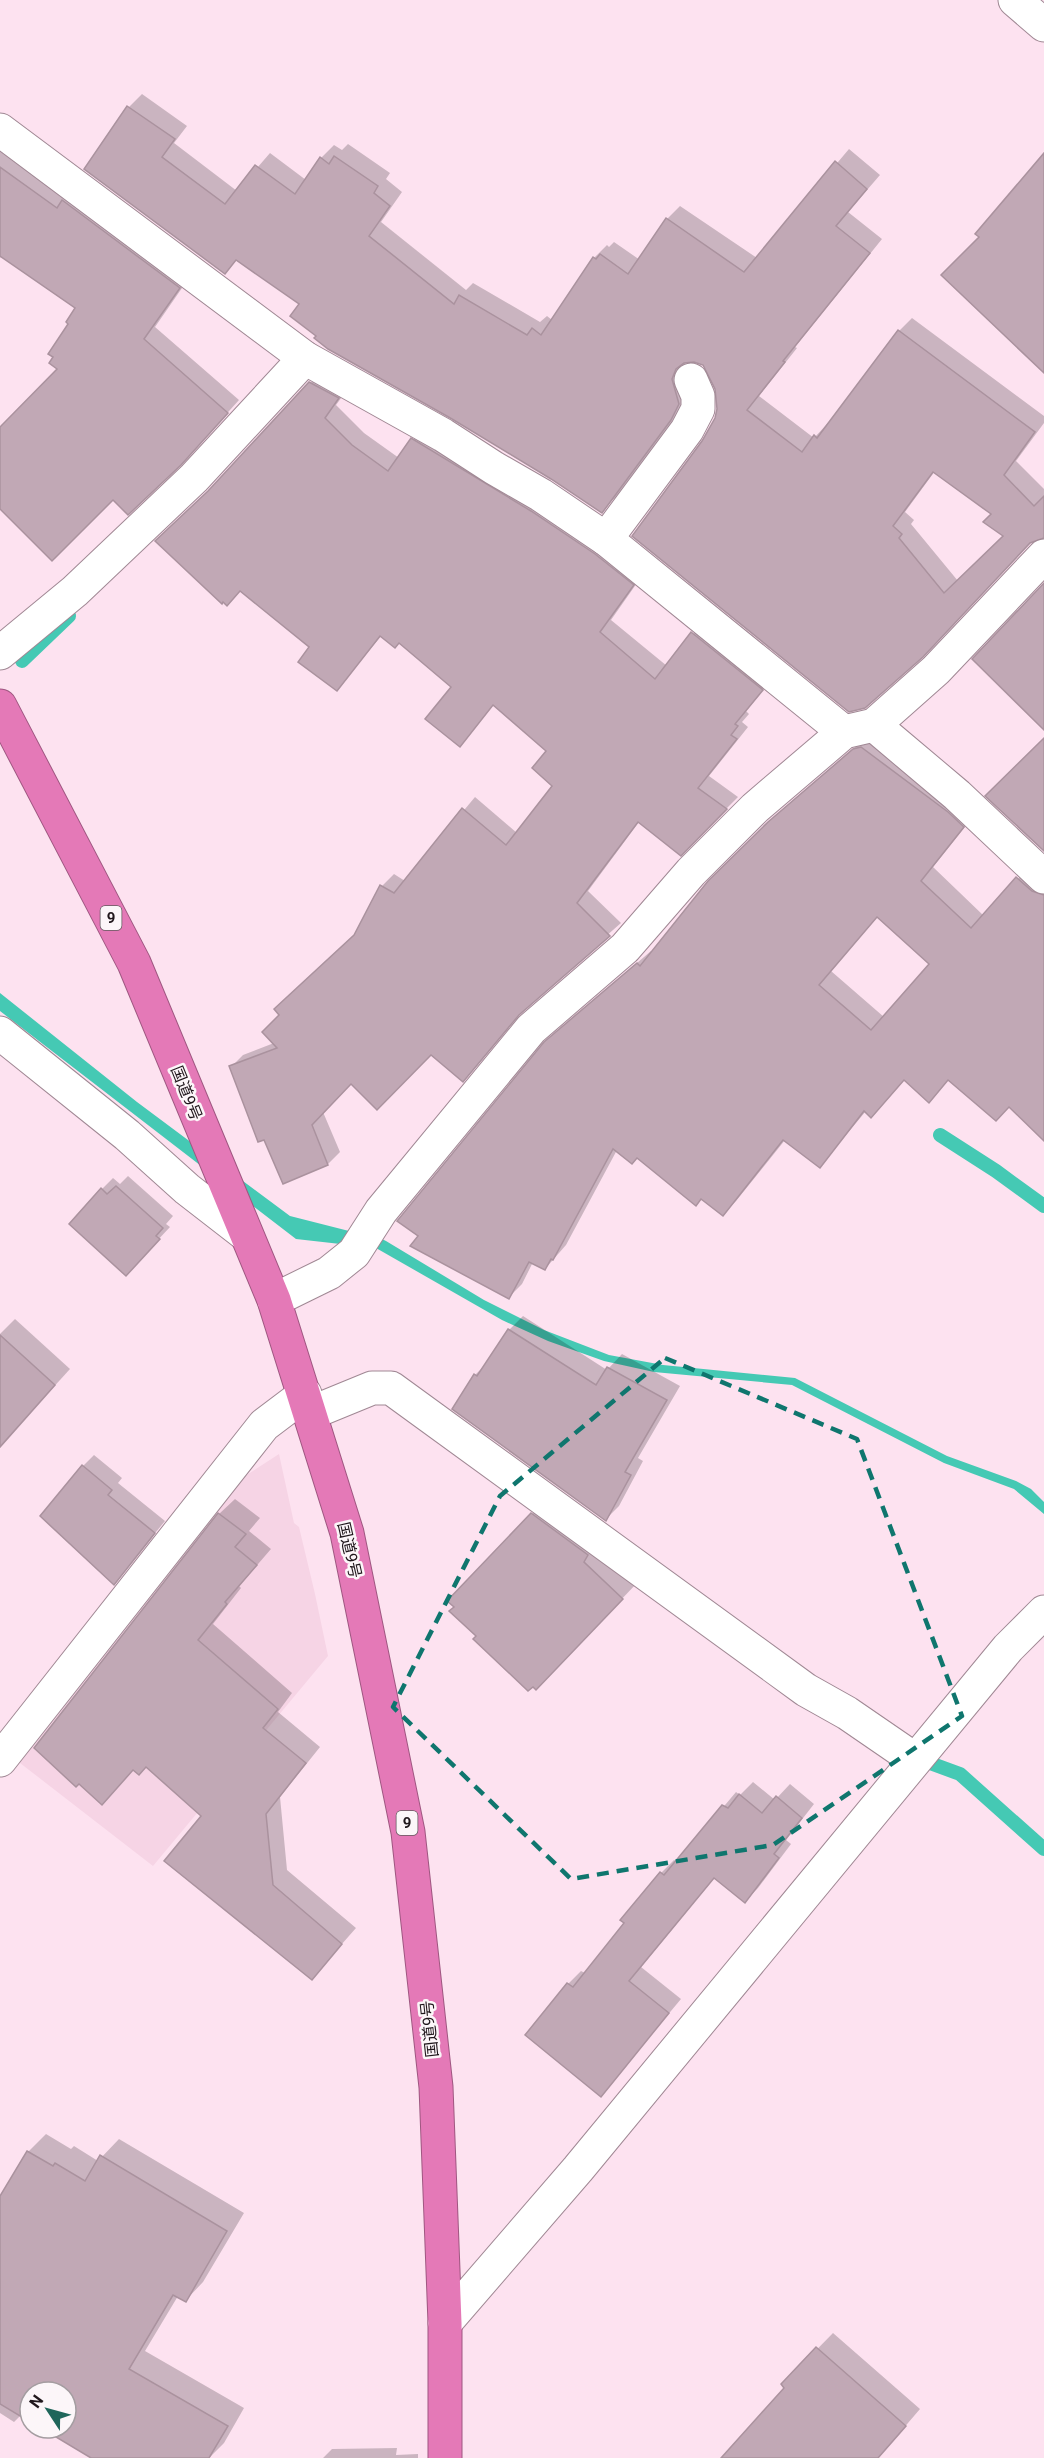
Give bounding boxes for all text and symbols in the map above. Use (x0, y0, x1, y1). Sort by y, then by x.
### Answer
road number: 9 (100, 906, 122, 930)
street label: 国道9号 (167, 1063, 206, 1123)
street label: 国道9号 (334, 1520, 365, 1580)
road number: 9 (396, 1811, 418, 1835)
street label: 国道9号 (417, 2000, 442, 2058)
north arrow (18, 2380, 78, 2440)
text: N (25, 2391, 47, 2412)

